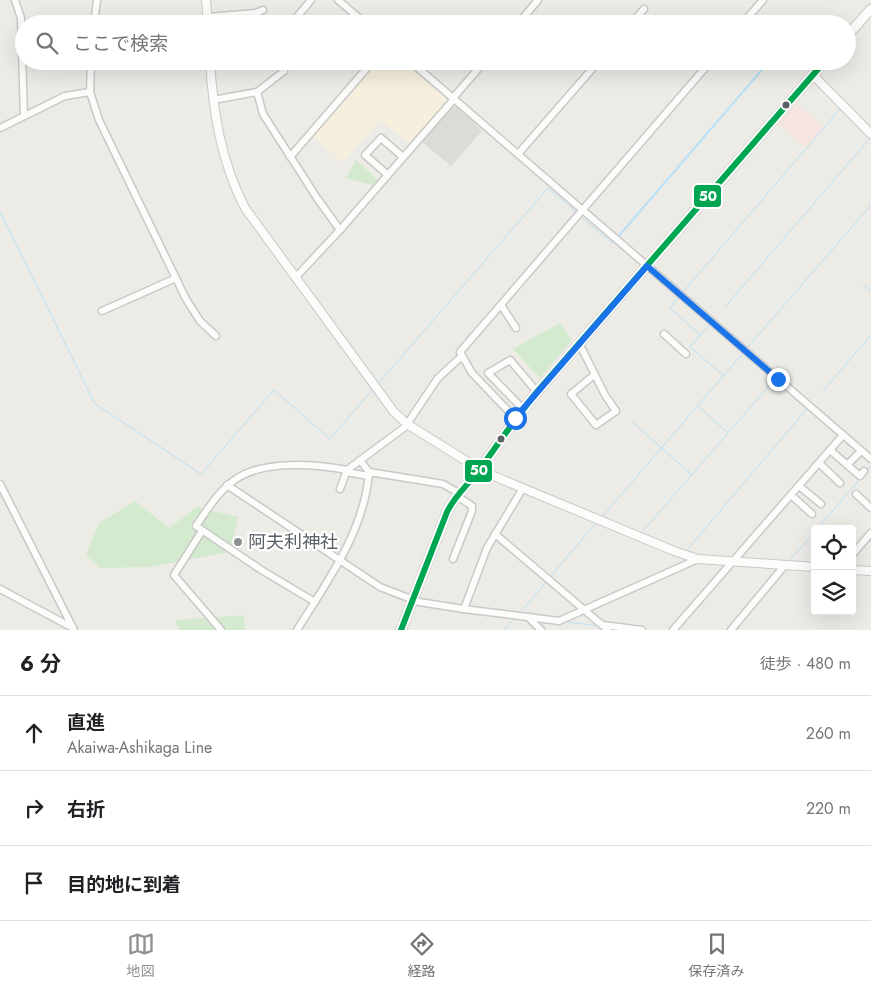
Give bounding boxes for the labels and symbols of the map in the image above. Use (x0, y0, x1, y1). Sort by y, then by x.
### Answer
unlabelled marker (781, 100, 791, 110)
line badge: 50 (693, 184, 722, 208)
text: 50 (699, 186, 717, 206)
route end (767, 368, 790, 391)
route start (504, 407, 527, 430)
unlabelled marker (496, 434, 506, 444)
line badge: 50 (464, 459, 493, 483)
text: 50 (470, 460, 488, 480)
place label: 阿夫利神社 (248, 529, 338, 555)
marker: 阿夫利神社 (232, 536, 244, 548)

